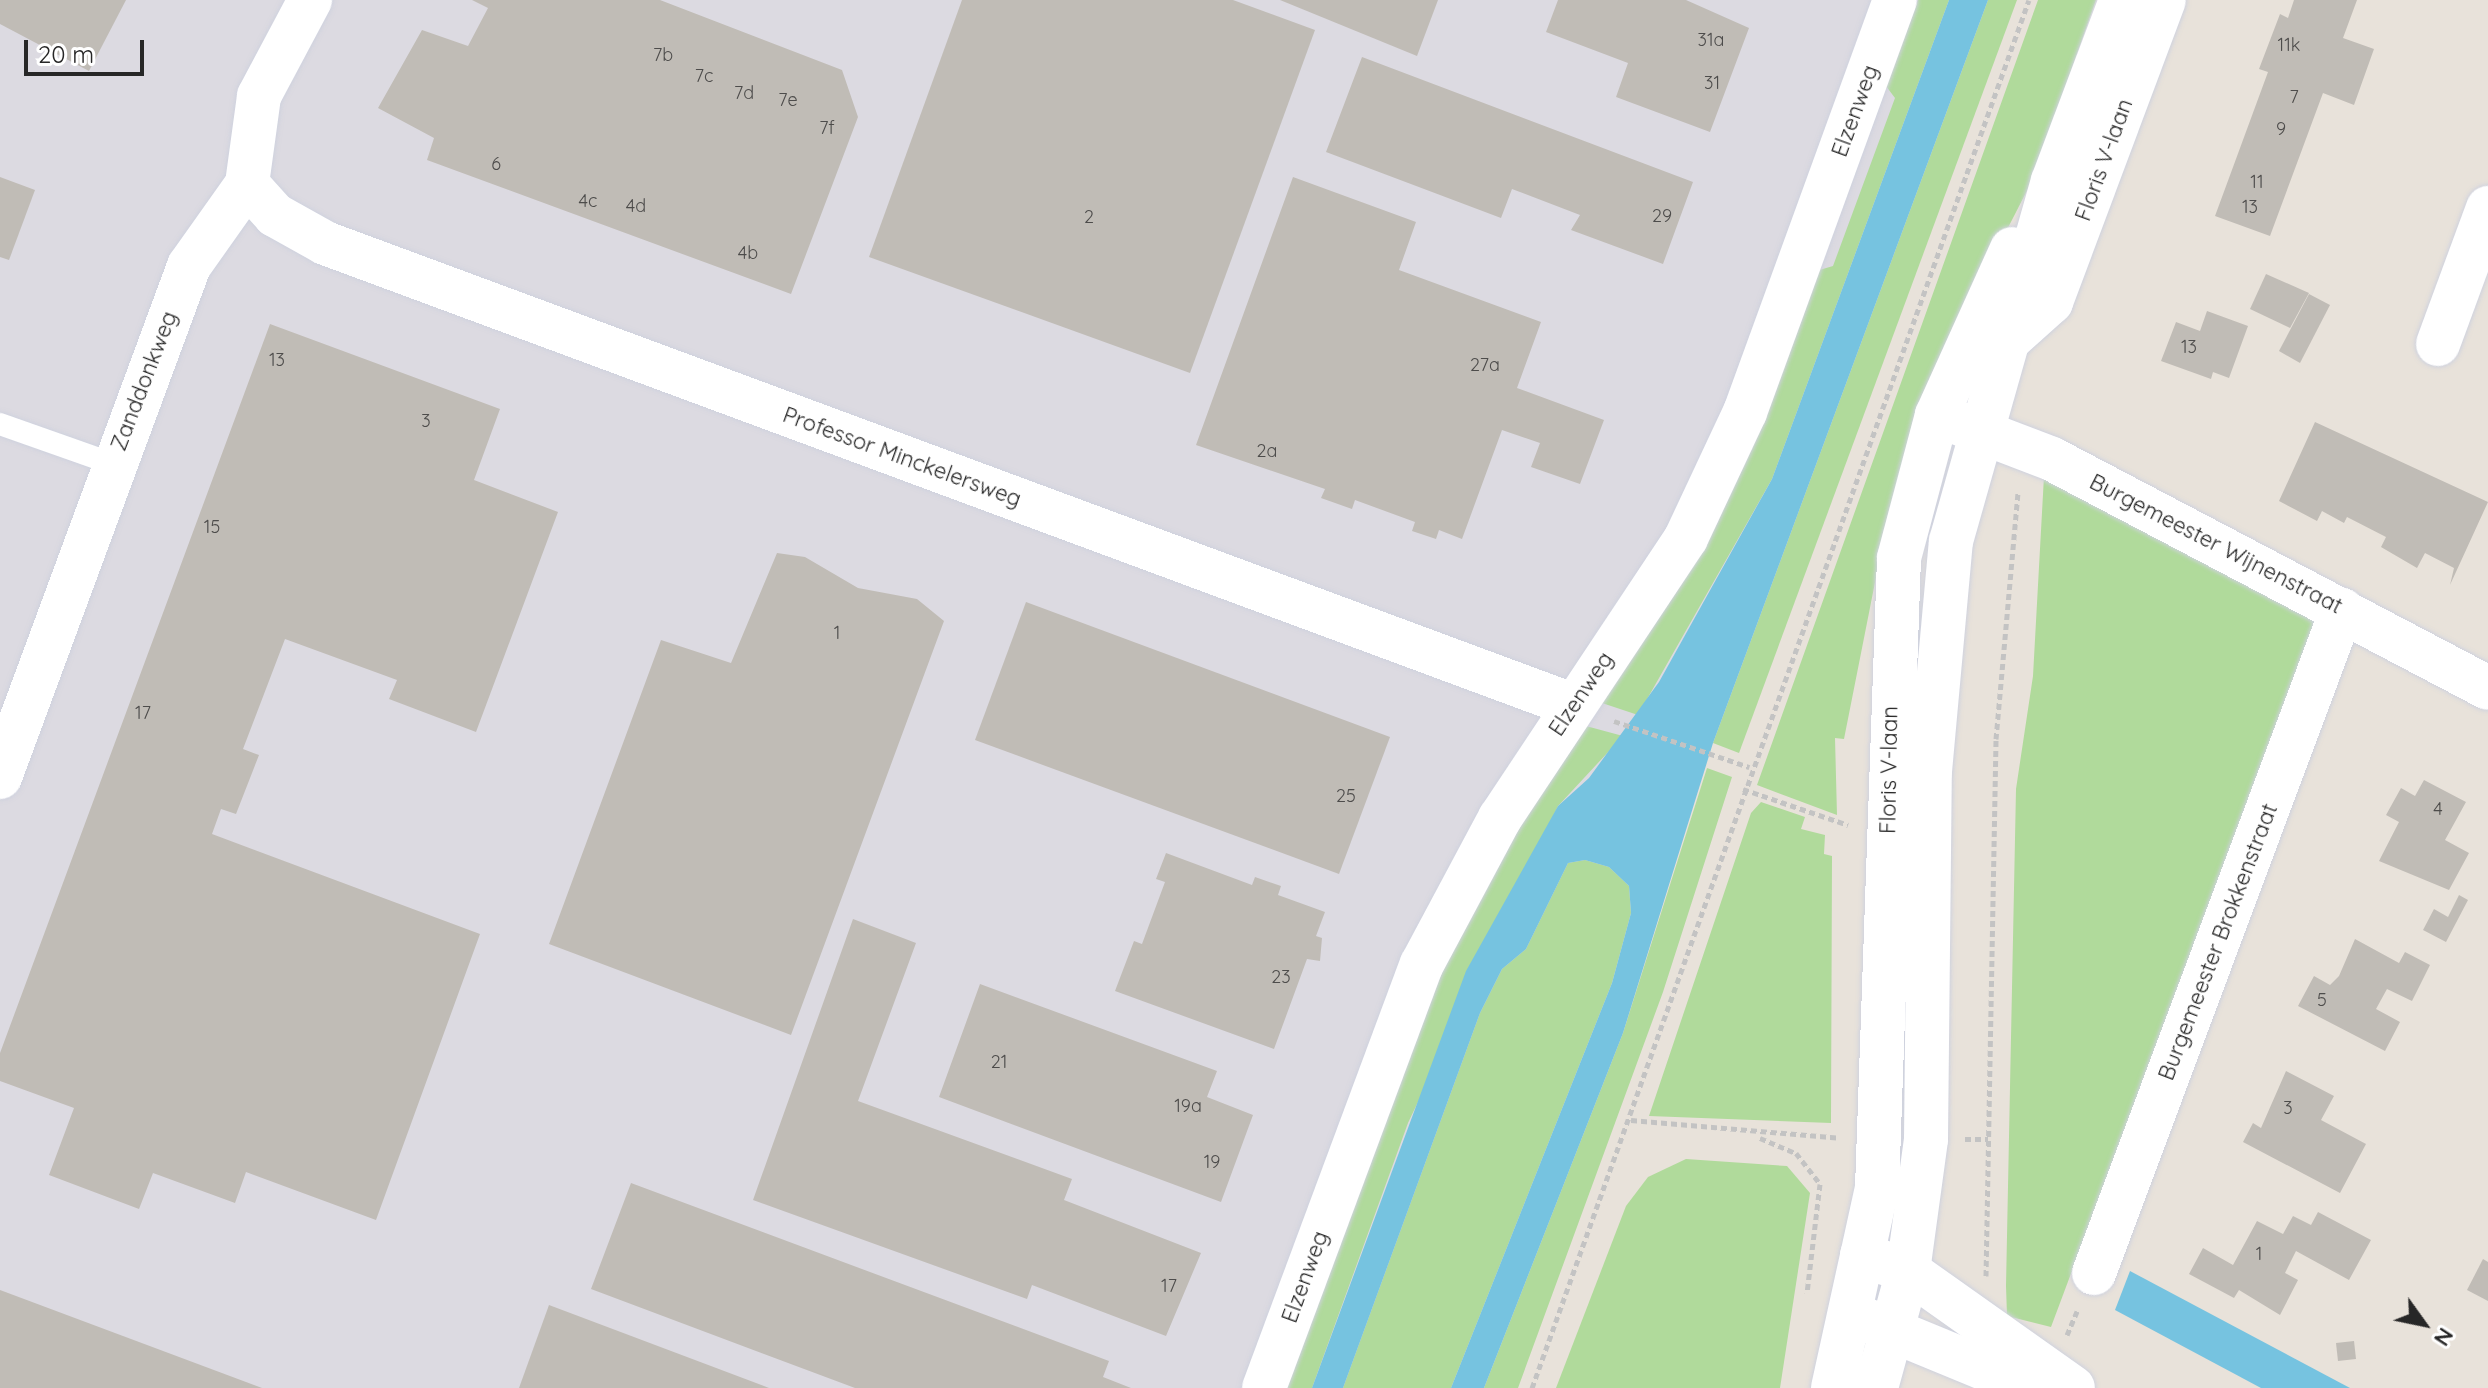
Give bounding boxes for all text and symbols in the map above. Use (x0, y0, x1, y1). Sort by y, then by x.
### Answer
scale bar (28, 24, 148, 74)
house number: 31a (1698, 29, 1724, 51)
house number: 11k (2278, 34, 2300, 56)
text: 20 m (38, 39, 94, 69)
house number: 7b (653, 44, 673, 66)
street label: Elzenweg (1826, 62, 1884, 160)
house number: 7c (695, 65, 713, 87)
house number: 31 (1704, 72, 1720, 94)
house number: 7d (734, 82, 754, 104)
house number: 7 (2289, 86, 2299, 108)
house number: 7e (778, 89, 798, 111)
street label: Floris V-laan (2070, 95, 2138, 225)
house number: 7f (819, 117, 835, 139)
house number: 9 (2276, 118, 2286, 140)
house number: 6 (491, 153, 501, 175)
house number: 11 (2250, 171, 2264, 193)
house number: 4c (579, 190, 597, 212)
house number: 4d (626, 195, 646, 217)
house number: 13 (2242, 196, 2258, 218)
house number: 29 (1652, 205, 1672, 227)
house number: 2 (1084, 206, 1094, 228)
house number: 4b (738, 242, 758, 264)
street label: Zanddonkweg (105, 308, 183, 454)
house number: 13 (2181, 336, 2197, 358)
house number: 13 (269, 349, 285, 371)
house number: 27a (1470, 354, 1500, 376)
street label: Professor Minckelersweg (779, 402, 1025, 512)
house number: 3 (421, 410, 431, 432)
house number: 2a (1257, 440, 1277, 462)
street label: Burgemeester Wijnenstraat (2085, 469, 2347, 619)
house number: 15 (204, 516, 220, 538)
house number: 1 (834, 622, 840, 644)
street label: Elzenweg (1543, 647, 1619, 741)
house number: 17 (135, 702, 151, 724)
street label: Floris V-laan (1875, 706, 1903, 834)
house number: 25 (1336, 785, 1356, 807)
house number: 4 (2433, 798, 2443, 820)
street label: Burgemeester Brokkenstraat (2153, 800, 2283, 1084)
house number: 23 (1271, 966, 1291, 988)
house number: 5 (2317, 989, 2327, 1011)
house number: 21 (991, 1051, 1007, 1073)
house number: 19a (1174, 1095, 1202, 1117)
house number: 3 (2283, 1097, 2293, 1119)
house number: 19 (1204, 1151, 1220, 1173)
street label: Elzenweg (1276, 1228, 1334, 1326)
house number: 1 (2256, 1243, 2262, 1265)
house number: 17 (1161, 1275, 1177, 1297)
north arrow (2384, 1284, 2464, 1364)
text: N (2428, 1323, 2460, 1351)

